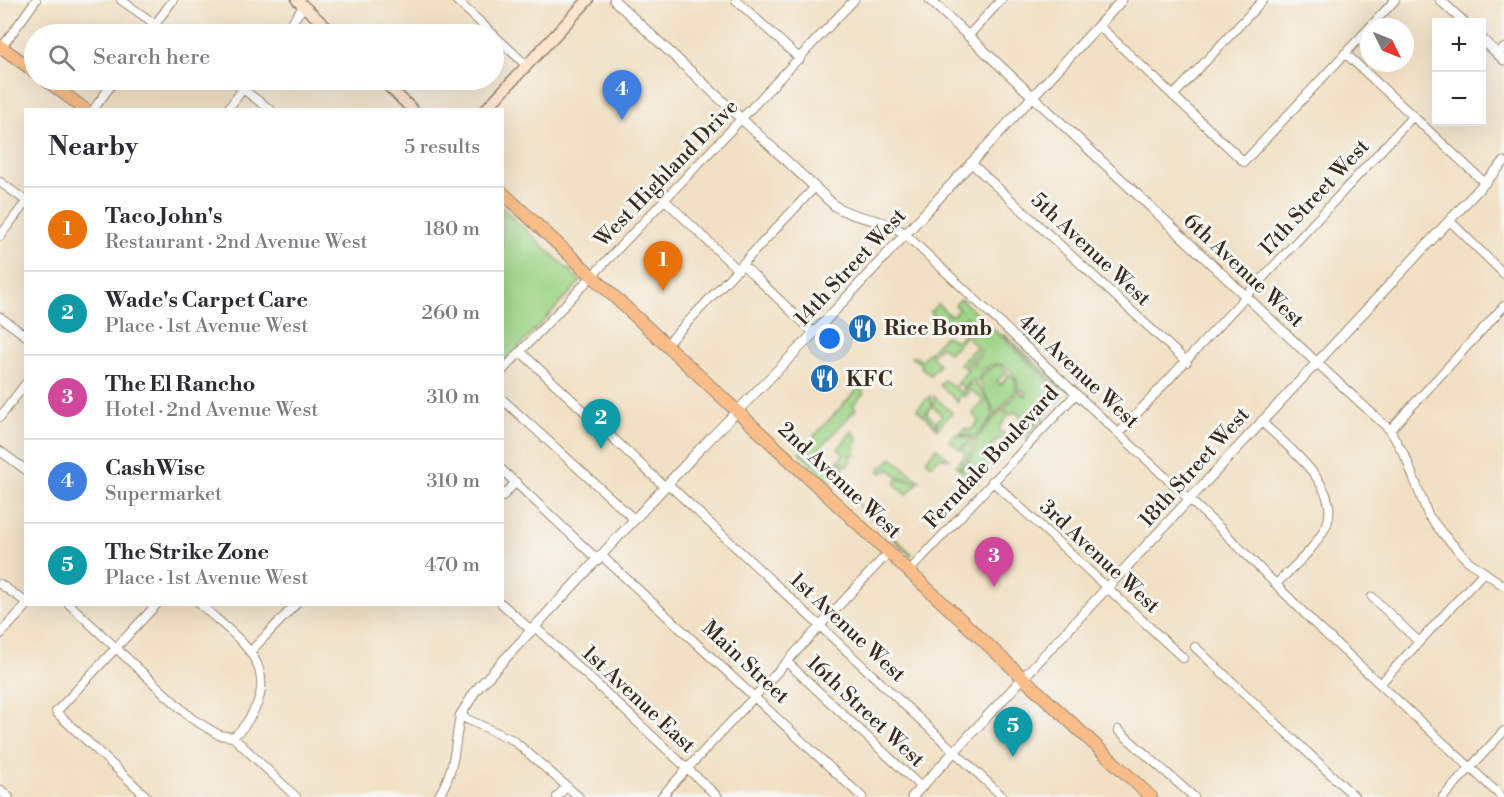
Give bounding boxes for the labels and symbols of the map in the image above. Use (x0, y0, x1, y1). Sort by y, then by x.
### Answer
north arrow (1360, 18, 1414, 72)
pin: 4 (602, 70, 642, 120)
street label: West Highland Drive (589, 94, 744, 254)
street label: 17th Street West (1254, 134, 1376, 261)
street label: 5th Avenue West (1025, 187, 1156, 312)
street label: 14th Street West (789, 203, 912, 332)
street label: 6th Avenue West (1177, 208, 1310, 334)
pin: 1 (644, 242, 682, 291)
street label: 4th Avenue West (1013, 309, 1145, 435)
restaurant icon: Rice Bomb (847, 312, 879, 344)
place label: Rice Bomb (884, 316, 992, 342)
your location (815, 324, 844, 353)
restaurant icon: KFC (809, 363, 841, 395)
place label: KFC (846, 367, 893, 393)
street label: Ferndale Boulevard (919, 381, 1065, 534)
pin: 2 (582, 400, 620, 449)
street label: 18th Street West (1134, 402, 1256, 533)
street label: 2nd Avenue West (772, 417, 907, 545)
street label: 3rd Avenue West (1034, 494, 1165, 620)
pin: 3 (974, 538, 1014, 587)
street label: 1st Avenue West (784, 567, 911, 688)
street label: Main Street (696, 616, 795, 710)
street label: 1st Avenue East (576, 641, 701, 759)
street label: 16th Street West (801, 650, 930, 773)
pin: 5 (994, 708, 1032, 757)

